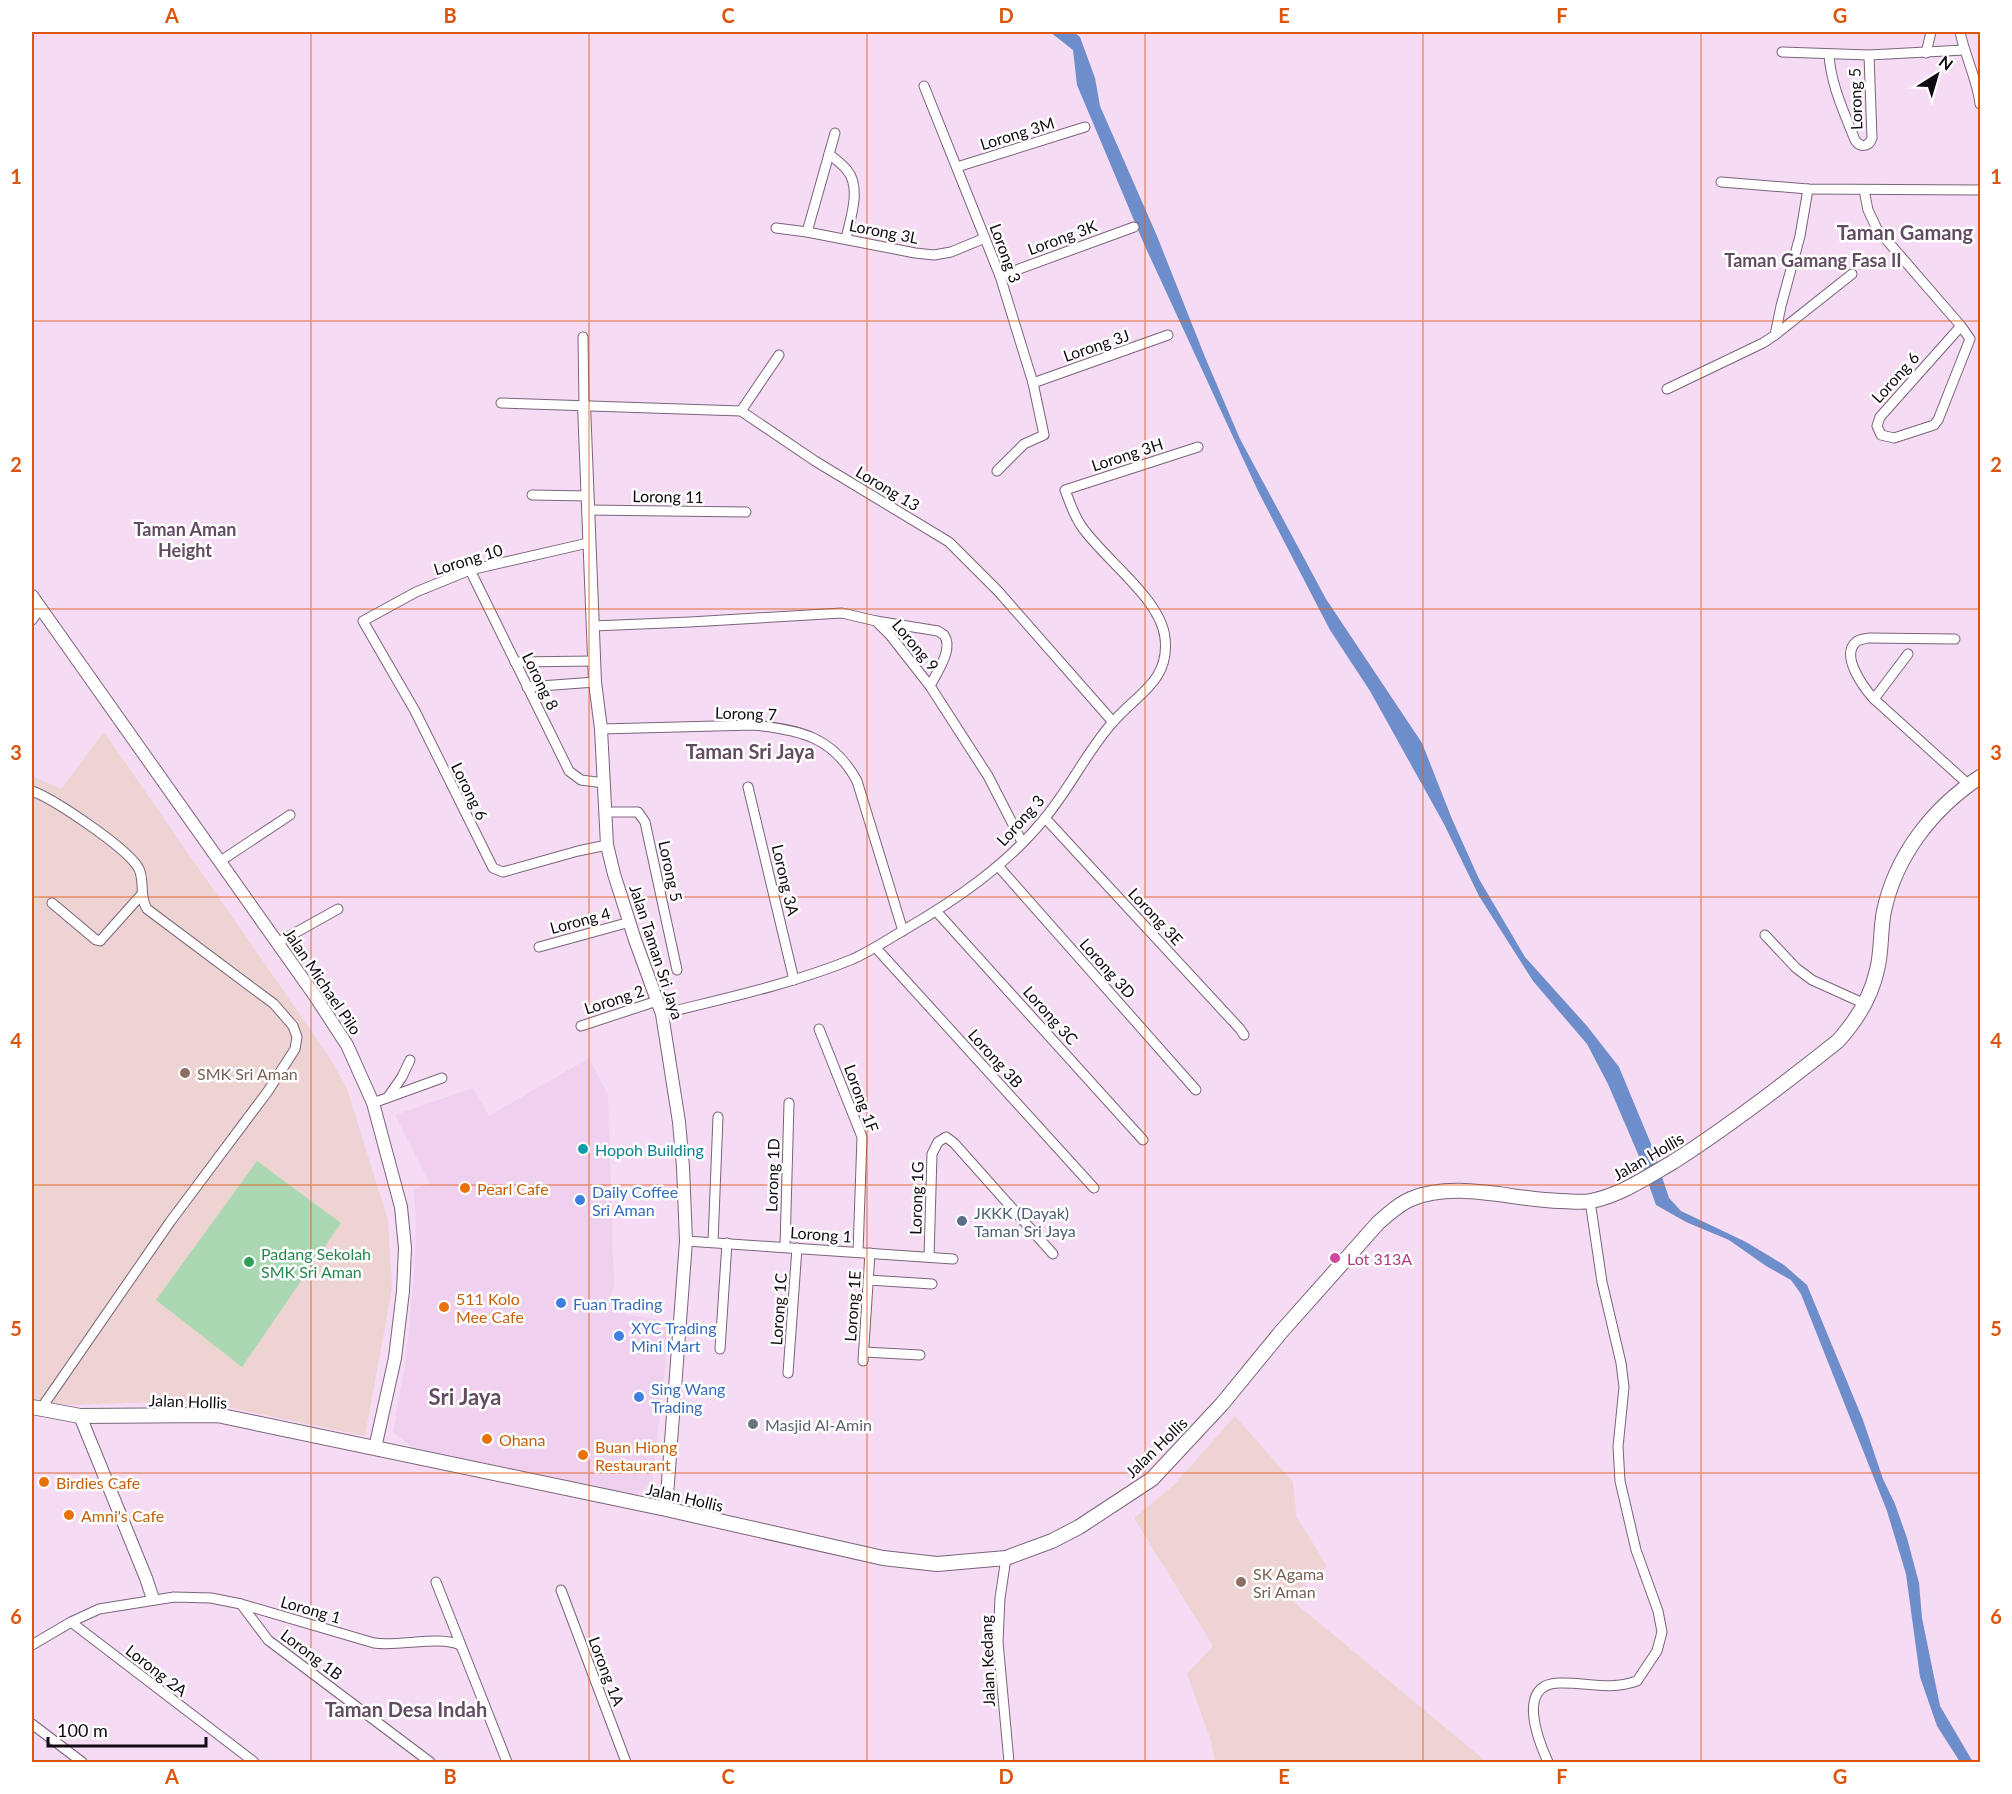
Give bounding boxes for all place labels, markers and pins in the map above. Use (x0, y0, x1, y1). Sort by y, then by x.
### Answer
place label: SMK Sri Aman (197, 1064, 298, 1083)
marker: SMK Sri Aman (178, 1066, 192, 1080)
place label: Hopoh Building (595, 1140, 704, 1159)
marker: Hopoh Building (576, 1142, 590, 1156)
place label: Pearl Cafe (477, 1179, 549, 1198)
marker: Pearl Cafe (458, 1181, 472, 1195)
place label: Daily Coffee Sri Aman (592, 1182, 678, 1219)
marker: Daily Coffee Sri Aman (573, 1193, 587, 1207)
place label: JKKK (Dayak) Taman Sri Jaya (974, 1203, 1076, 1240)
marker: JKKK (Dayak) Taman Sri Jaya (955, 1214, 969, 1228)
place label: Padang Sekolah SMK Sri Aman (261, 1244, 371, 1281)
place label: Lot 313A (1347, 1249, 1412, 1268)
marker: Lot 313A (1328, 1251, 1342, 1265)
marker: Padang Sekolah SMK Sri Aman (242, 1255, 256, 1269)
place label: 511 Kolo Mee Cafe (456, 1289, 524, 1326)
place label: Fuan Trading (573, 1294, 662, 1313)
marker: Fuan Trading (554, 1296, 568, 1310)
marker: 511 Kolo Mee Cafe (437, 1300, 451, 1314)
place label: XYC Trading Mini Mart (631, 1318, 716, 1355)
marker: XYC Trading Mini Mart (612, 1329, 626, 1343)
place label: Sing Wang Trading (651, 1379, 725, 1416)
marker: Sing Wang Trading (632, 1390, 646, 1404)
place label: Masjid Al-Amin (765, 1415, 872, 1434)
marker: Masjid Al-Amin (746, 1417, 760, 1431)
place label: Ohana (499, 1430, 545, 1449)
marker: Ohana (480, 1432, 494, 1446)
place label: Buan Hiong Restaurant (595, 1437, 677, 1474)
marker: Buan Hiong Restaurant (576, 1448, 590, 1462)
place label: Birdies Cafe (56, 1473, 140, 1492)
marker: Birdies Cafe (37, 1475, 51, 1489)
place label: Amni's Cafe (81, 1506, 164, 1525)
marker: Amni's Cafe (62, 1508, 76, 1522)
place label: SK Agama Sri Aman (1253, 1564, 1324, 1601)
marker: SK Agama Sri Aman (1234, 1575, 1248, 1589)

